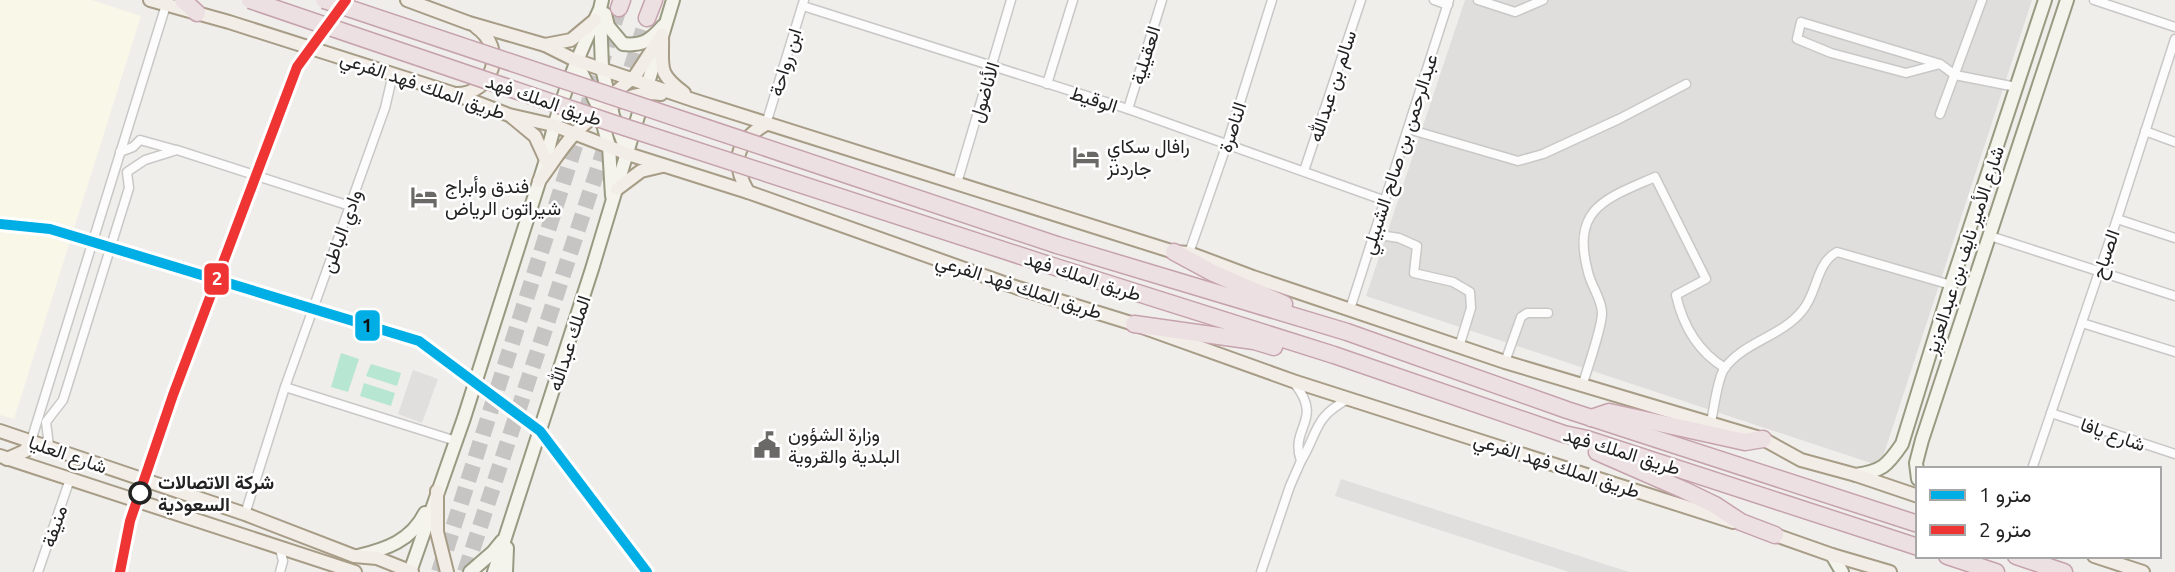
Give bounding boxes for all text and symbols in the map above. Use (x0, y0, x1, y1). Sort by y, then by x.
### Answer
street label: العقيلية (1126, 23, 1165, 87)
street label: ابن رواحة (764, 25, 807, 99)
street label: سالم بن عبدالله (1304, 27, 1362, 145)
street label: طريق الملك فهد الفرعي (336, 46, 508, 128)
street label: عبدالرحمن بن صالح الشبيلي (1356, 51, 1447, 258)
street label: الأناضول (964, 59, 1005, 125)
street label: طريق الملك فهد (483, 70, 605, 131)
street label: الوقيط (1067, 81, 1120, 118)
street label: الناصرة (1214, 99, 1251, 155)
place label: رافال سكاي جاردنز (1106, 135, 1190, 180)
hotel icon: رافال سكاي جاردنز (1071, 142, 1101, 172)
street label: شارع الأمير نايف بن عبدالعزيز (1920, 143, 2010, 358)
place label: فندق وأبراج شيراتون الرياض (445, 175, 561, 220)
hotel icon: فندق وأبراج شيراتون الرياض (409, 182, 439, 212)
street label: وادي الباطن (316, 186, 371, 277)
street label: الصباح (2086, 227, 2126, 282)
street label: طريق الملك فهد (1022, 247, 1144, 306)
street label: طريق الملك فهد الفرعي (932, 249, 1105, 328)
line badge: 2 (203, 262, 230, 296)
text: 2 (212, 267, 222, 289)
street label: الملك عبدالله (543, 293, 596, 394)
line badge: 1 (354, 309, 381, 342)
text: 1 (362, 314, 372, 336)
street label: شارع يافا (2077, 413, 2148, 457)
place label: وزارة الشؤون البلدية والقروية (788, 423, 900, 468)
street label: طريق الملك فهد (1560, 423, 1683, 480)
street label: طريق الملك فهد الفرعي (1470, 428, 1643, 507)
street label: شارع العليا (25, 430, 110, 480)
public building icon: وزارة الشؤون البلدية والقروية (752, 430, 782, 460)
legend (1916, 467, 2161, 558)
place label: شركة الاتصالات السعودية (158, 471, 274, 517)
marker: شركة الاتصالات السعودية (129, 482, 151, 504)
text: مترو 1 (1979, 482, 2032, 508)
street label: منيفة (37, 502, 72, 550)
text: مترو 2 (1979, 517, 2032, 543)

